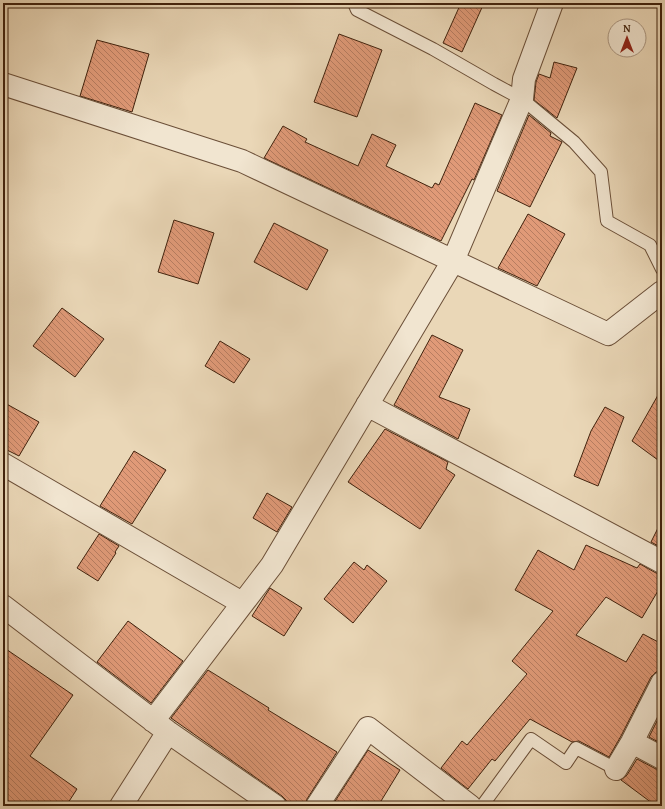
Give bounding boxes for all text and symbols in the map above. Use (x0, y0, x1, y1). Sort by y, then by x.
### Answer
north arrow (607, 18, 647, 58)
text: N (623, 20, 631, 36)

